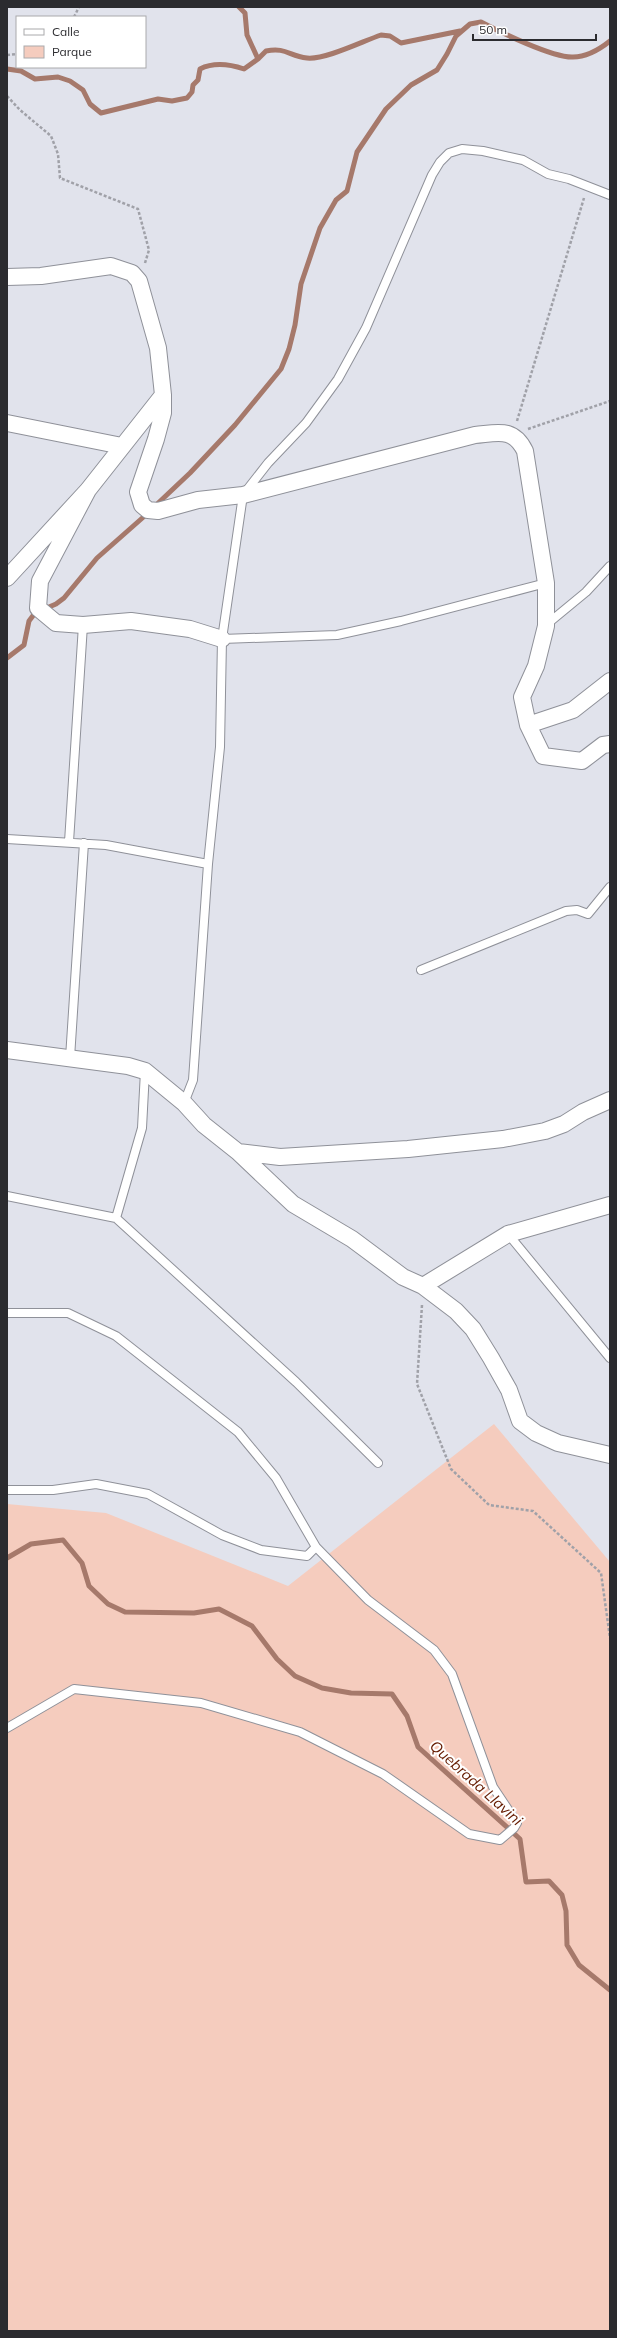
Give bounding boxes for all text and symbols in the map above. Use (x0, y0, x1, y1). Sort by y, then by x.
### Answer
legend (16, 16, 146, 68)
scale bar (473, 16, 596, 42)
text: 50 m (479, 22, 507, 37)
text: Calle (52, 24, 79, 39)
text: Parque (52, 44, 92, 59)
water label: Quebrada Llavini (426, 1736, 527, 1830)

